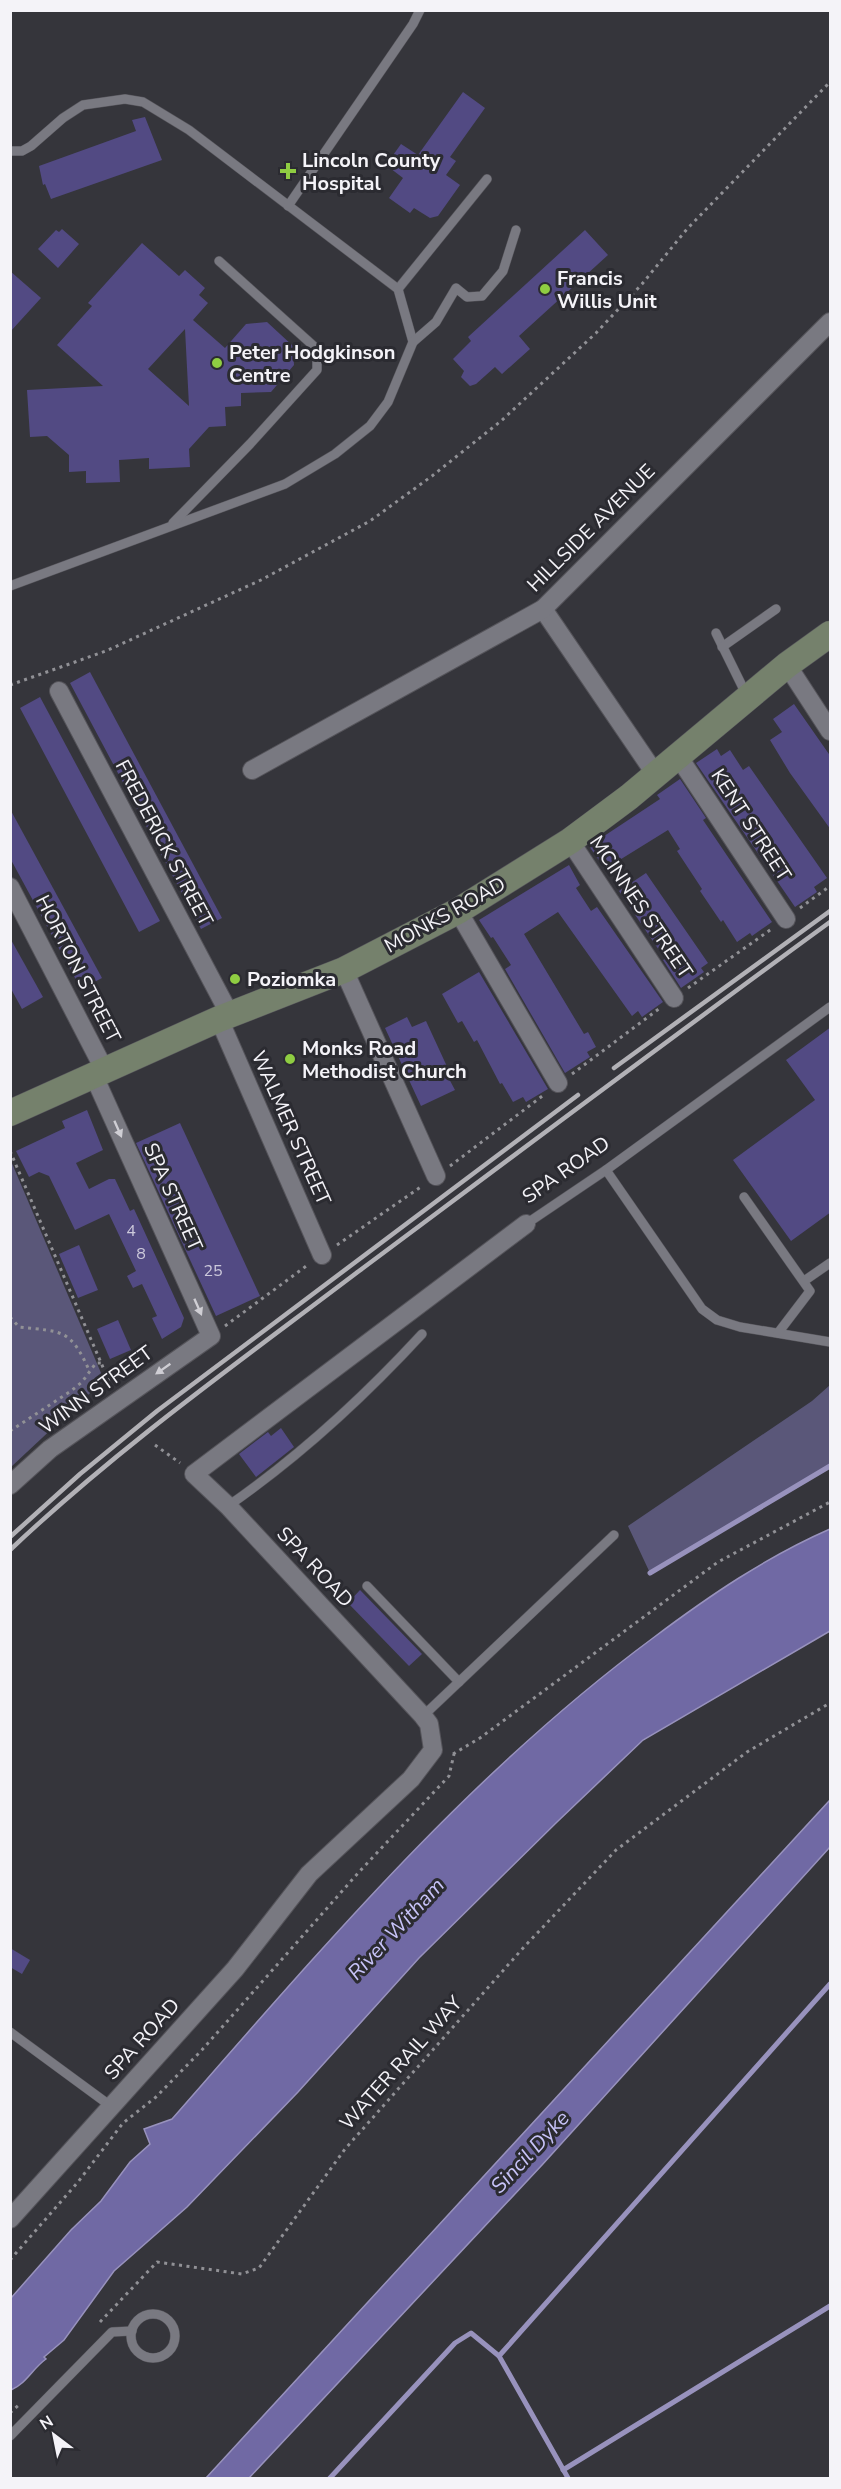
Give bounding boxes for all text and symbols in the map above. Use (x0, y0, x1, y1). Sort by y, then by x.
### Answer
place label: Lincoln County Hospital (302, 147, 441, 197)
marker: Lincoln County Hospital (279, 162, 297, 180)
place label: Francis Willis Unit (557, 265, 657, 315)
marker: Francis Willis Unit (538, 282, 552, 296)
place label: Peter Hodgkinson Centre (229, 339, 396, 389)
marker: Peter Hodgkinson Centre (210, 356, 224, 370)
street label: HILLSIDE AVENUE (521, 458, 661, 598)
street label: FREDERICK STREET (109, 755, 219, 931)
street label: KENT STREET (705, 764, 797, 886)
street label: MCINNES STREET (583, 830, 699, 984)
street label: MONKS ROAD (380, 871, 510, 959)
street label: HORTON STREET (29, 890, 127, 1048)
place label: Poziomka (247, 966, 336, 993)
marker: Poziomka (228, 972, 242, 986)
place label: Monks Road Methodist Church (302, 1035, 467, 1085)
street label: WALMER STREET (245, 1047, 337, 1209)
marker: Monks Road Methodist Church (283, 1052, 297, 1066)
one-way arrow (114, 1121, 123, 1138)
street label: SPA ROAD (517, 1130, 615, 1210)
street label: SPA STREET (137, 1139, 209, 1255)
house number: 4 (126, 1220, 136, 1242)
house number: 8 (136, 1243, 146, 1265)
house number: 25 (203, 1260, 223, 1282)
one-way arrow (194, 1299, 203, 1316)
street label: WINN STREET (34, 1340, 158, 1440)
one-way arrow (155, 1363, 171, 1374)
street label: SPA ROAD (271, 1521, 359, 1613)
water label: River Witham (341, 1872, 451, 1986)
street label: WATER RAIL WAY (334, 1990, 469, 2136)
street label: SPA ROAD (98, 1992, 186, 2086)
water label: Sincil Dyke (484, 2105, 576, 2199)
north arrow (24, 2405, 84, 2465)
text: N (36, 2411, 57, 2436)

